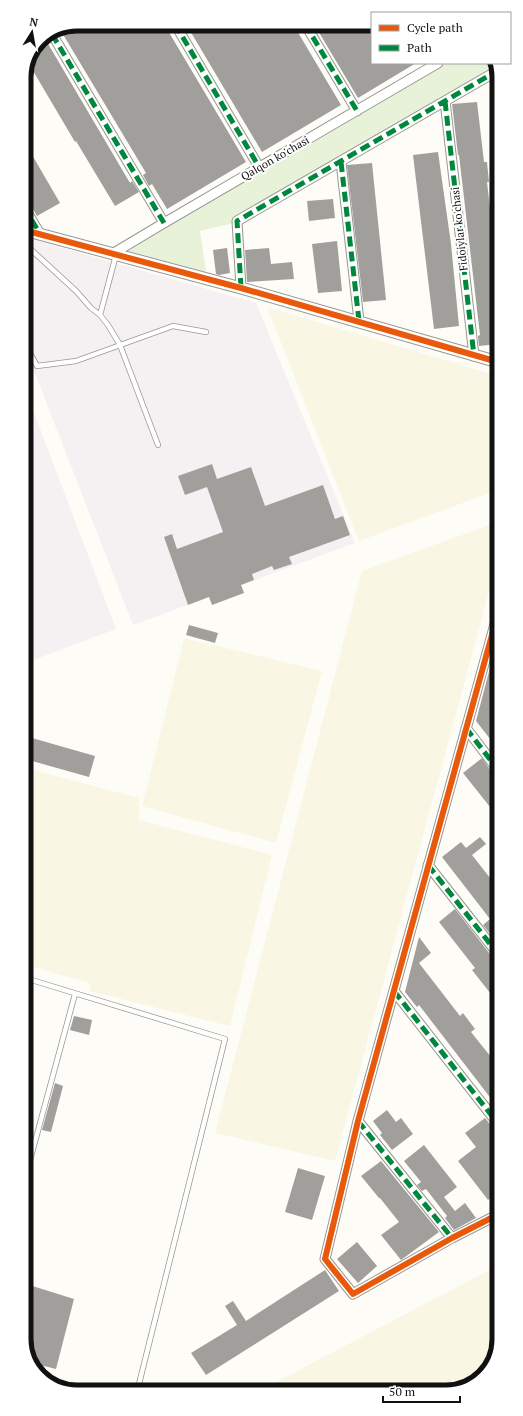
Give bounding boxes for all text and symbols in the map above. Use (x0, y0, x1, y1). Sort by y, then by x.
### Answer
north arrow (12, 12, 52, 52)
legend (371, 12, 511, 64)
text: N (28, 15, 40, 30)
text: Cycle path (407, 20, 463, 35)
text: Path (407, 40, 432, 55)
street label: Qalqon ko'chasi (238, 133, 312, 183)
street label: Fidoiylar ko'chasi (448, 186, 470, 272)
scale bar (383, 1378, 460, 1404)
text: 50 m (389, 1384, 416, 1399)

